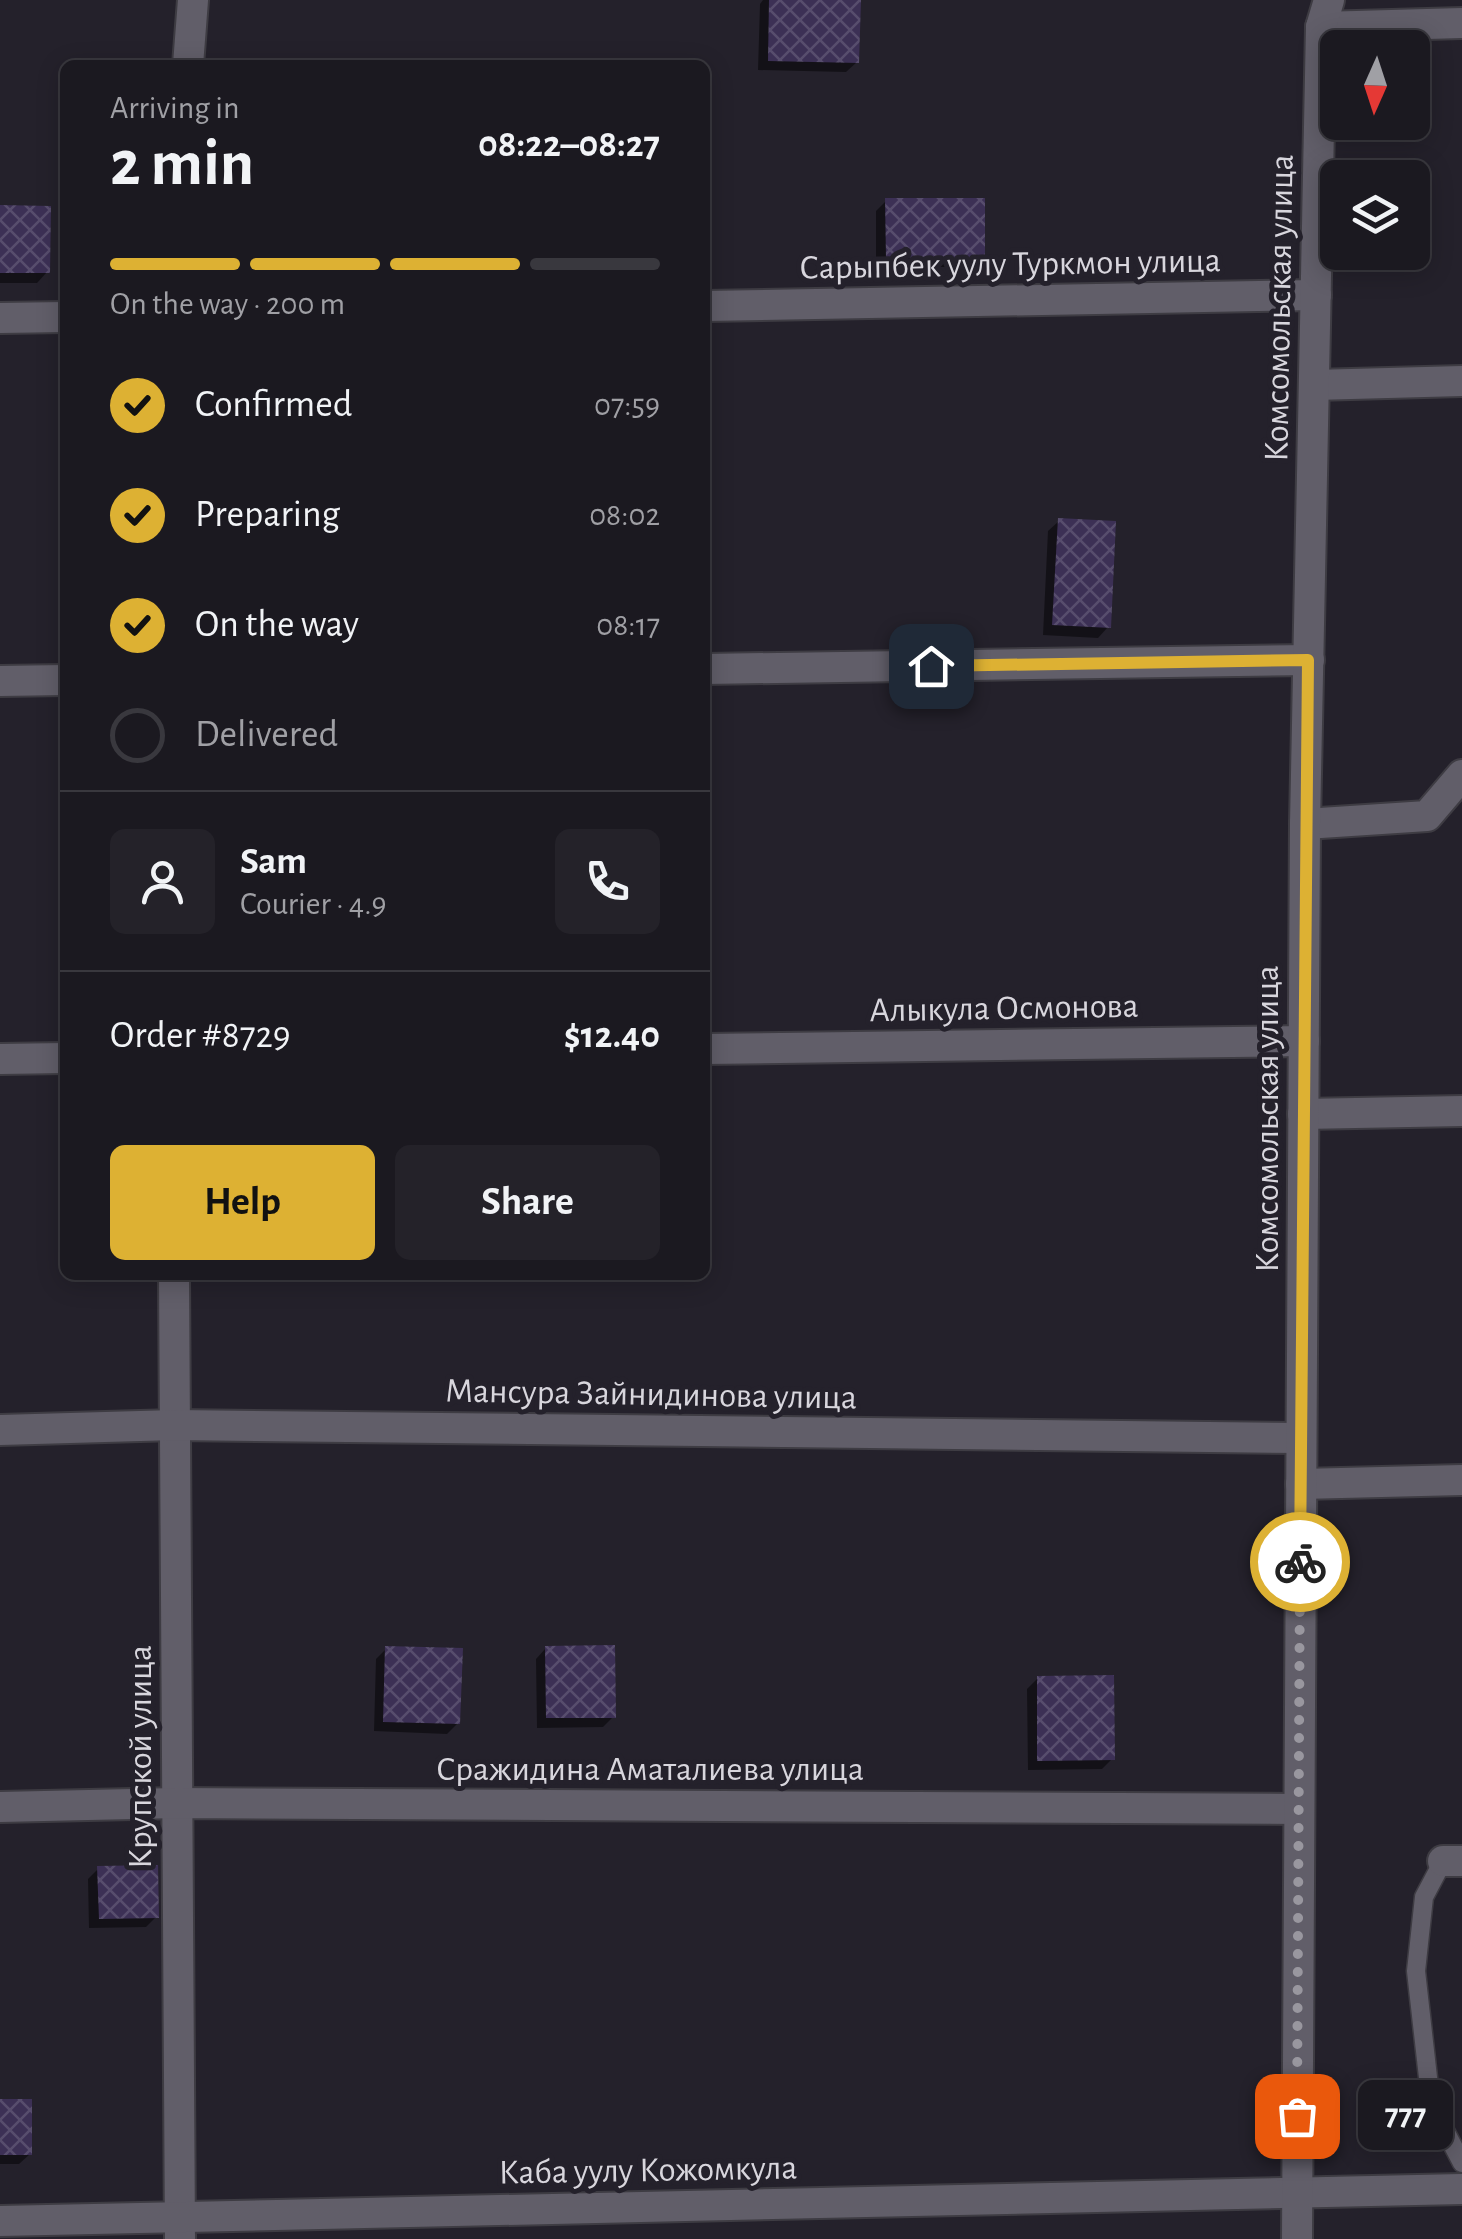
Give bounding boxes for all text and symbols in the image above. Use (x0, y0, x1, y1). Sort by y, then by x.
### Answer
north arrow (1320, 30, 1430, 140)
map controls (1320, 30, 1430, 270)
text: Arriving in (110, 92, 239, 124)
text: 08:22–08:27 (478, 126, 660, 164)
text: 2 min (110, 132, 254, 197)
street label: Комсомольская улица (1259, 154, 1300, 462)
button: layers (1320, 160, 1430, 270)
street label: Сарыпбек уулу Туркмон улица (799, 243, 1221, 286)
text: On the way · 200 m (110, 288, 345, 320)
icon: check (110, 378, 165, 433)
text: Confirmed (195, 386, 352, 424)
text: 07:59 (594, 389, 660, 421)
icon: check (110, 488, 165, 543)
text: Preparing (195, 496, 340, 534)
text: 08:02 (589, 499, 660, 531)
icon: check (110, 598, 165, 653)
text: On the way (195, 606, 359, 644)
text: 08:17 (596, 609, 660, 641)
pin (889, 624, 974, 709)
icon: home (904, 639, 959, 694)
text: Delivered (195, 716, 338, 754)
button: person (110, 829, 215, 934)
button: phone (555, 829, 660, 934)
text: Sam (240, 843, 307, 881)
text: Courier · 4.9 (240, 888, 387, 920)
street label: Комсомольская улица (1250, 965, 1285, 1273)
street label: Алыкула Осмонова (869, 989, 1139, 1028)
text: Order #8729 (110, 1017, 291, 1055)
text: $12.40 (564, 1017, 660, 1055)
button: Help (110, 1145, 375, 1260)
button: Share (395, 1145, 660, 1260)
street label: Мансура Зайнидинова улица (445, 1373, 857, 1416)
courier (1250, 1512, 1350, 1612)
icon: bike (1273, 1535, 1328, 1590)
street label: Крупской улица (123, 1645, 158, 1869)
street label: Сражидина Аматалиева улица (436, 1752, 864, 1787)
pin (1255, 2074, 1340, 2159)
callout: 777 (1357, 2081, 1452, 2151)
icon: bag (1270, 2089, 1325, 2144)
text: 777 (1385, 2099, 1426, 2131)
street label: Каба уулу Кожомкула (498, 2150, 798, 2191)

